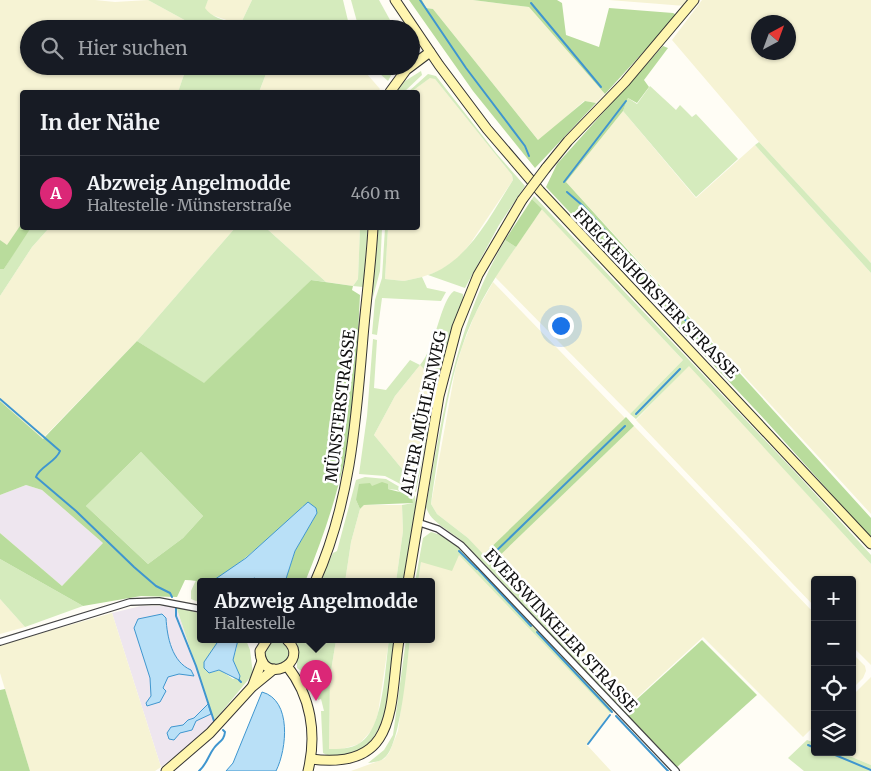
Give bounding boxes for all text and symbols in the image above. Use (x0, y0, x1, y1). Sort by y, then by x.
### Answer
north arrow (751, 15, 796, 60)
search box (20, 20, 420, 75)
icon: search (38, 34, 66, 62)
text: Hier suchen (78, 36, 188, 60)
text: In der Nähe (40, 109, 160, 136)
text: Abzweig Angelmodde (87, 171, 291, 195)
text: A (50, 183, 62, 203)
text: 460 m (351, 183, 400, 203)
text: Haltestelle · Münsterstraße (87, 195, 291, 215)
street label: FRECKENHORSTER STRASSE (569, 204, 743, 383)
your location (548, 313, 574, 339)
street label: MÜNSTERSTRASSE (321, 328, 359, 483)
street label: ALTER MÜHLENWEG (396, 329, 450, 498)
street label: EVERSWINKELER STRASSE (480, 544, 642, 716)
map controls (811, 576, 856, 756)
button: + (811, 576, 856, 621)
popup (197, 578, 435, 643)
text: Abzweig Angelmodde (214, 589, 418, 613)
text: Haltestelle (214, 613, 295, 633)
button: − (811, 621, 856, 666)
pin: A (300, 660, 332, 701)
button: locate (811, 666, 856, 711)
button: layers (811, 711, 856, 756)

